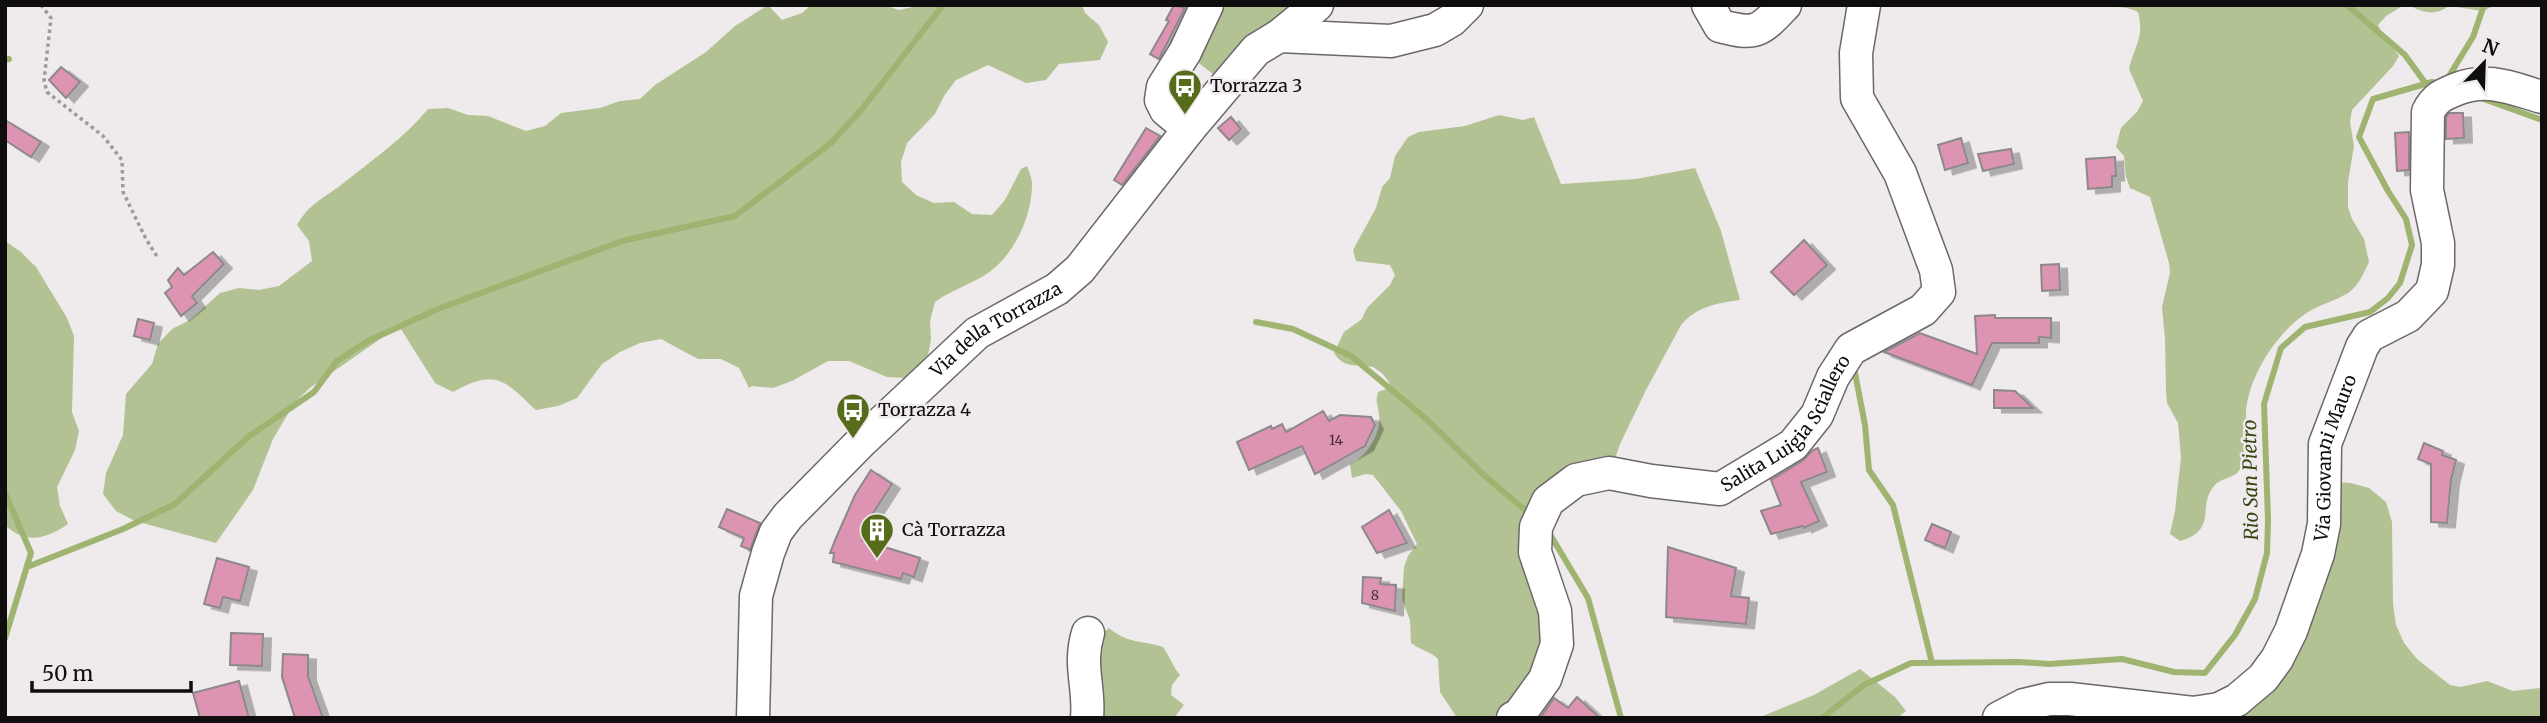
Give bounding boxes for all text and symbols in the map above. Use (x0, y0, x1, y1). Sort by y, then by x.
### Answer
north arrow (2449, 28, 2519, 98)
text: N (2479, 33, 2502, 61)
bus stop icon: Torrazza 3 (1166, 67, 1204, 116)
place label: Torrazza 3 (1210, 74, 1302, 97)
street label: Via della Torrazza (925, 276, 1066, 383)
street label: Salita Luigia Sciallero (1716, 350, 1855, 497)
street label: Via Giovanni Mauro (2309, 371, 2361, 545)
bus stop icon: Torrazza 4 (834, 391, 872, 440)
place label: Torrazza 4 (878, 398, 971, 421)
water label: Rio San Pietro (2237, 419, 2263, 541)
house number: 14 (1329, 431, 1343, 449)
building icon: Cà Torrazza (858, 511, 896, 560)
place label: Cà Torrazza (902, 518, 1006, 541)
house number: 8 (1371, 586, 1379, 604)
scale bar (32, 650, 191, 694)
text: 50 m (42, 660, 93, 687)

